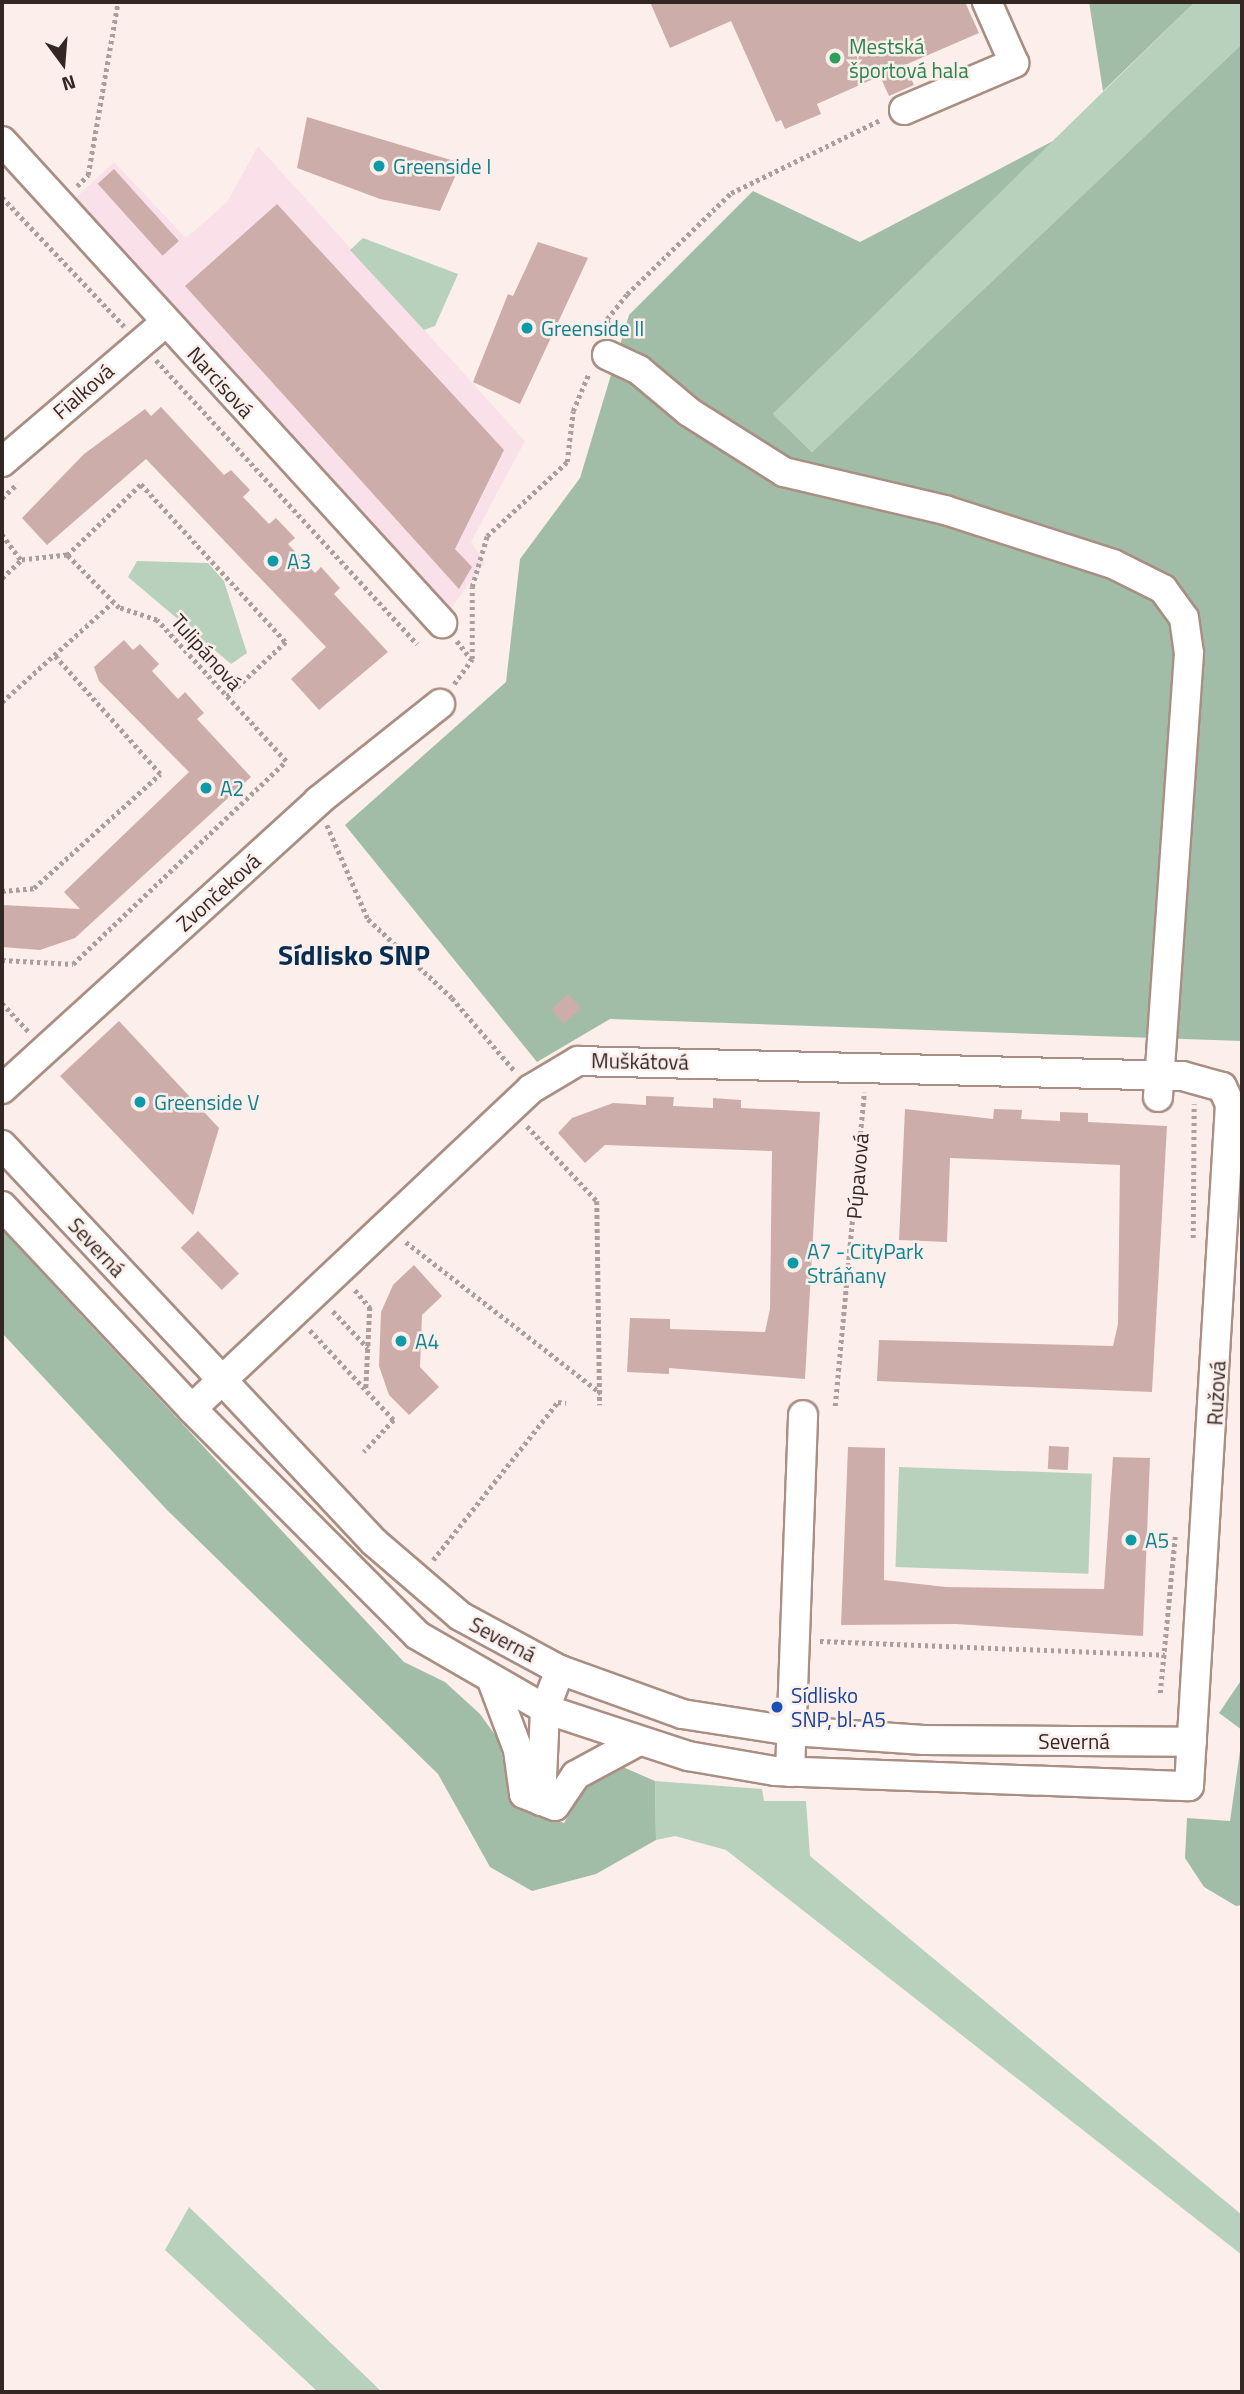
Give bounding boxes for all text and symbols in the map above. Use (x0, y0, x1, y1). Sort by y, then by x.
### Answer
north arrow (28, 28, 98, 98)
place label: Mestská športová hala (849, 33, 969, 83)
marker: Mestská športová hala (827, 50, 843, 66)
text: N (59, 68, 79, 99)
place label: Greenside I (393, 153, 491, 179)
marker: Greenside I (371, 158, 387, 174)
place label: Greenside II (541, 315, 645, 341)
marker: Greenside II (519, 320, 535, 336)
street label: Narcisová (183, 341, 259, 423)
street label: Fialková (48, 358, 118, 424)
place label: A3 (287, 548, 311, 574)
marker: A3 (265, 553, 281, 569)
street label: Tulipánová (166, 609, 248, 695)
place label: A2 (220, 775, 244, 801)
marker: A2 (198, 780, 214, 796)
street label: Zvončeková (171, 848, 265, 936)
district label: Sídlisko SNP (278, 938, 430, 972)
street label: Muškátová (591, 1048, 689, 1074)
place label: Greenside V (154, 1089, 259, 1115)
marker: Greenside V (132, 1094, 148, 1110)
street label: Púpavová (841, 1132, 873, 1220)
street label: Severná (63, 1212, 131, 1282)
place label: A7 - CityPark Stráňany (807, 1238, 923, 1288)
marker: A7 - CityPark Stráňany (785, 1255, 801, 1271)
place label: A4 (415, 1328, 439, 1354)
marker: A4 (393, 1333, 409, 1349)
street label: Ružová (1202, 1360, 1230, 1426)
place label: A5 (1145, 1527, 1169, 1553)
marker: A5 (1123, 1532, 1139, 1548)
street label: Severná (466, 1611, 540, 1667)
place label: Sídlisko SNP, bl. A5 (791, 1682, 886, 1732)
marker: Sídlisko SNP, bl. A5 (769, 1699, 785, 1715)
street label: Severná (1038, 1728, 1110, 1754)

